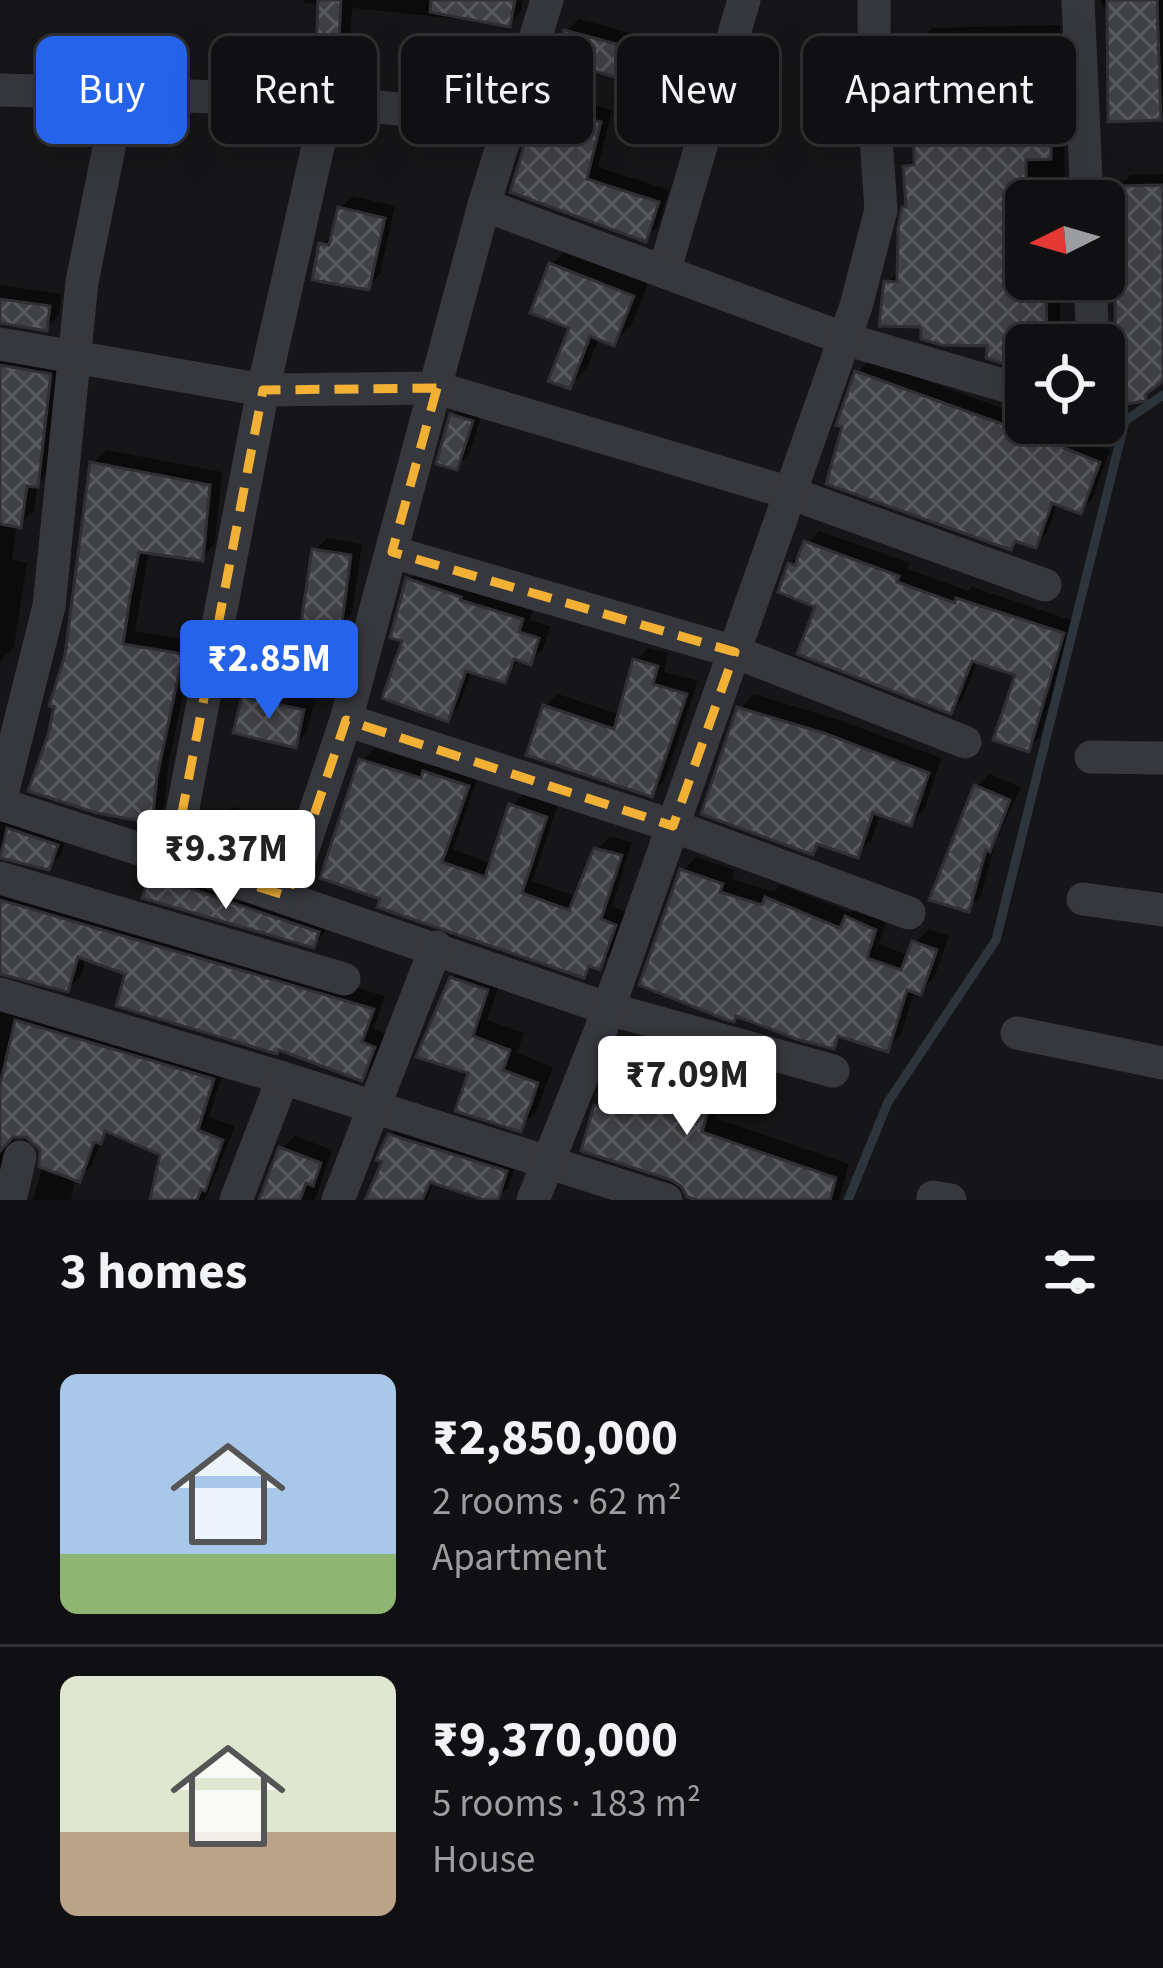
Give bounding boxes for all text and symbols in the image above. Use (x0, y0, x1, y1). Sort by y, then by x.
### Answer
chip: Buy (36, 36, 187, 144)
chip: Rent (211, 36, 377, 144)
chip: Filters (401, 36, 593, 144)
chip: New (617, 36, 779, 144)
chip: Apartment (803, 36, 1076, 144)
north arrow (1005, 180, 1125, 300)
map controls (1005, 180, 1125, 444)
button: locate (1005, 324, 1125, 444)
pin: ₹2.85M (171, 620, 367, 722)
text: ₹2.85M (207, 631, 331, 687)
pin: ₹9.37M (128, 810, 324, 912)
text: ₹9.37M (164, 821, 288, 877)
pin: ₹7.09M (589, 1036, 785, 1138)
text: ₹7.09M (625, 1047, 749, 1103)
text: 3 homes (60, 1236, 247, 1308)
icon: filters (1037, 1239, 1103, 1305)
text: ₹2,850,000 (432, 1402, 678, 1474)
icon: home (156, 1422, 300, 1566)
text: 2 rooms · 62 m² (432, 1474, 682, 1530)
text: Apartment (432, 1530, 607, 1586)
text: ₹9,370,000 (432, 1704, 678, 1776)
icon: home (156, 1724, 300, 1868)
text: 5 rooms · 183 m² (432, 1776, 701, 1832)
text: House (432, 1832, 535, 1888)

